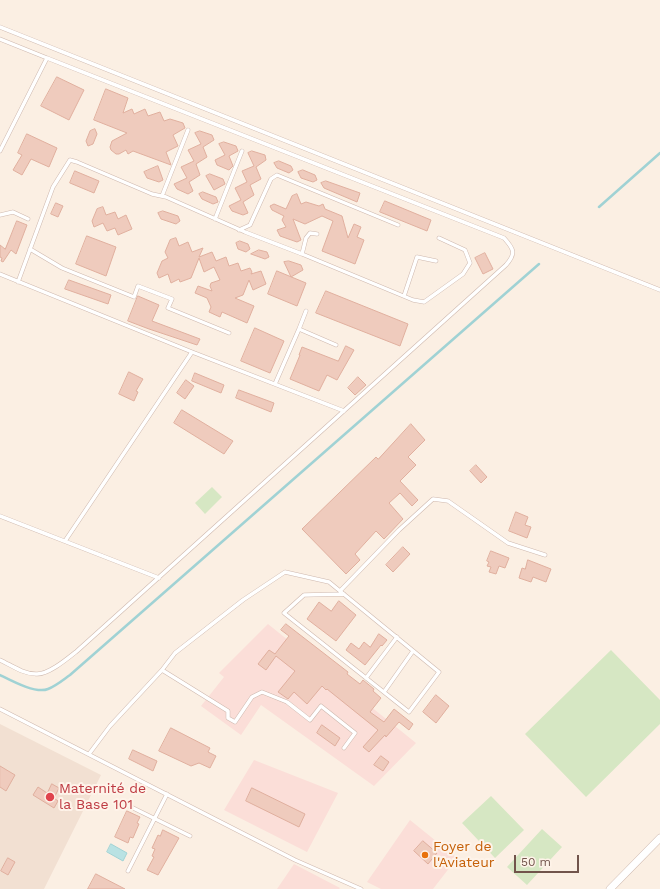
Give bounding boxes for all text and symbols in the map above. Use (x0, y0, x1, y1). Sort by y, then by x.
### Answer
place label: Maternité de la Base 101 (59, 781, 146, 814)
marker: Maternité de la Base 101 (44, 791, 56, 803)
place label: Foyer de l'Aviateur (433, 839, 495, 872)
scale bar (516, 847, 581, 873)
marker: Foyer de l'Aviateur (420, 850, 430, 860)
text: 50 m (521, 855, 551, 869)

